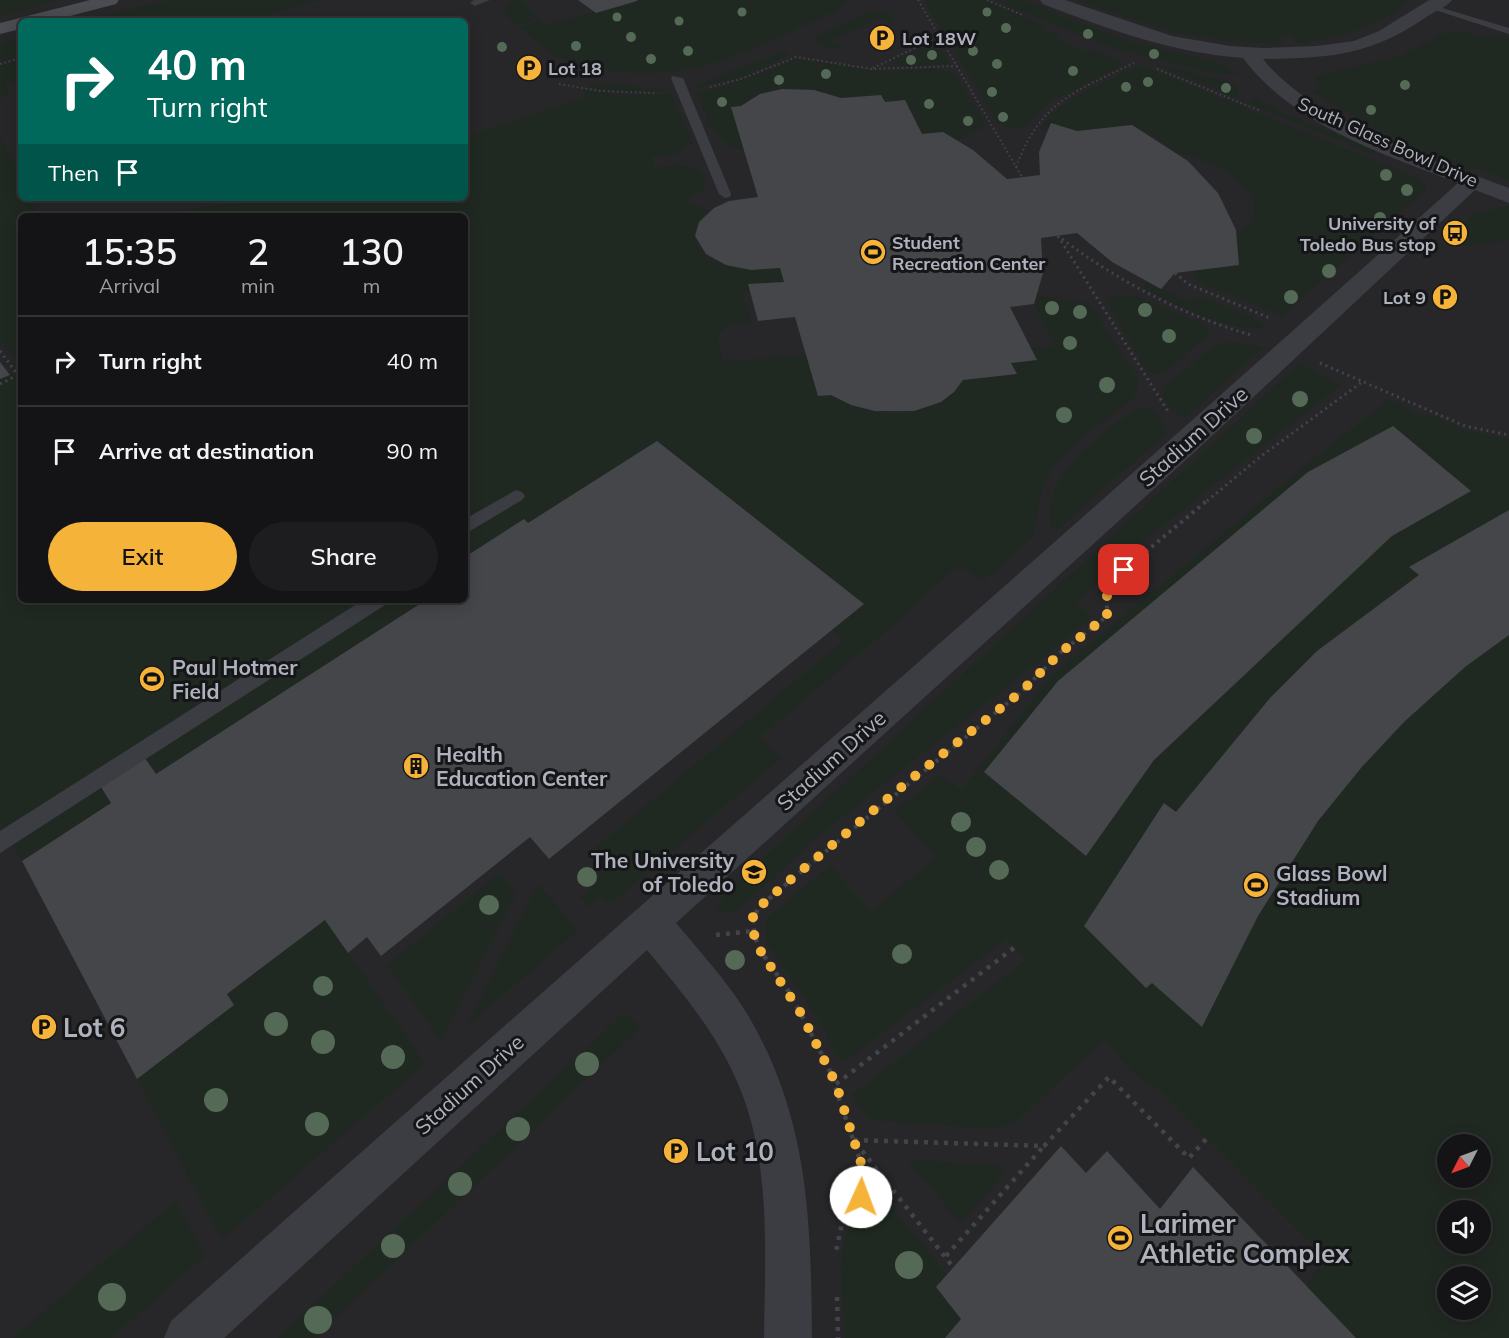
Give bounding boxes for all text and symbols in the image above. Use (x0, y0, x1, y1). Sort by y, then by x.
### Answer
parking icon: Lot 18W (867, 23, 897, 53)
place label: Lot 18W (902, 27, 976, 50)
text: 40 m (147, 38, 247, 91)
icon: right (48, 42, 126, 120)
parking icon: Lot 18 (514, 53, 544, 83)
place label: Lot 18 (548, 57, 602, 80)
text: Turn right (147, 90, 267, 124)
street label: South Glass Bowl Drive (1294, 92, 1482, 192)
icon: arrive (111, 156, 144, 189)
text: Then (48, 159, 99, 187)
place label: University of Toledo Bus stop (1300, 212, 1436, 256)
bus stop icon: University of Toledo Bus stop (1440, 218, 1470, 248)
text: 15:35 (82, 229, 177, 274)
text: 2 (247, 229, 269, 274)
text: 130 (339, 229, 404, 274)
place label: Student Recreation Center (892, 231, 1046, 275)
sports icon: Student Recreation Center (858, 237, 888, 267)
text: Arrival (99, 273, 160, 298)
text: min (241, 273, 275, 298)
text: m (363, 273, 380, 298)
parking icon: Lot 9 (1430, 282, 1460, 312)
place label: Lot 9 (1383, 286, 1426, 309)
icon: right (48, 345, 81, 378)
text: Turn right (99, 347, 202, 375)
text: 40 m (387, 347, 438, 375)
street label: Stadium Drive (1133, 380, 1253, 492)
icon: arrive (48, 435, 81, 468)
text: Arrive at destination (99, 437, 314, 465)
text: 90 m (387, 437, 438, 465)
button: Exit (48, 522, 237, 591)
button: Share (249, 522, 438, 591)
pin (1098, 544, 1149, 595)
icon: arrive (1107, 553, 1140, 586)
place label: Paul Hotmer Field (172, 654, 298, 704)
sports icon: Paul Hotmer Field (137, 664, 167, 694)
street label: Stadium Drive (771, 704, 891, 816)
place label: Health Education Center (436, 741, 608, 791)
building icon: Health Education Center (401, 751, 431, 781)
place label: The University of Toledo (591, 847, 735, 897)
school or university icon: The University of Toledo (739, 857, 769, 887)
place label: Glass Bowl Stadium (1276, 860, 1388, 910)
sports icon: Glass Bowl Stadium (1241, 870, 1271, 900)
place label: Lot 6 (63, 1011, 125, 1044)
parking icon: Lot 6 (29, 1012, 59, 1042)
street label: Stadium Drive (409, 1028, 529, 1140)
north arrow (1437, 1134, 1491, 1188)
map controls (1437, 1134, 1491, 1320)
place label: Lot 10 (696, 1135, 774, 1168)
parking icon: Lot 10 (661, 1136, 691, 1166)
position arrow (829, 1165, 893, 1229)
button: sound (1437, 1200, 1491, 1254)
place label: Larimer Athletic Complex (1140, 1207, 1350, 1270)
sports icon: Larimer Athletic Complex (1105, 1223, 1135, 1253)
button: layers (1437, 1266, 1491, 1320)

